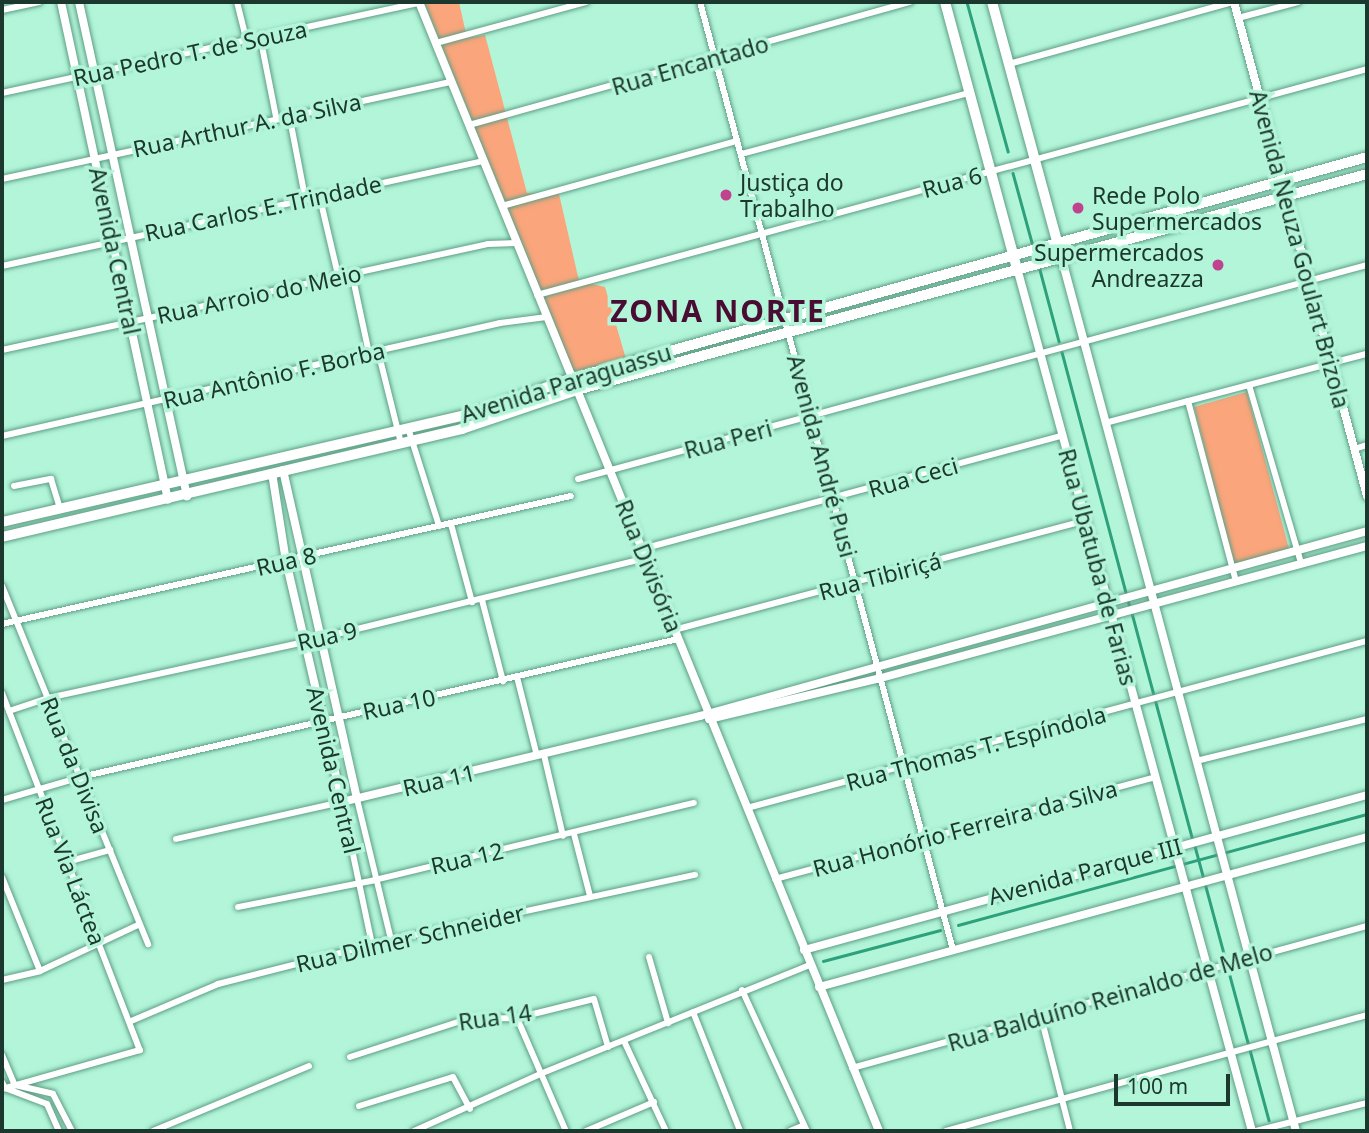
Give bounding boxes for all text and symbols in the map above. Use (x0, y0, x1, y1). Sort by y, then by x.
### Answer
street label: Rua Pedro T. de Souza (70, 15, 310, 91)
street label: Rua Encantado (608, 29, 772, 101)
street label: Rua Arthur A. da Silva (130, 87, 364, 163)
street label: Avenida Neuza Goulart Brizola (1244, 87, 1356, 411)
street label: Rua 6 (919, 161, 985, 203)
street label: Avenida Central (84, 165, 146, 337)
place label: Justiça do Trabalho (740, 168, 844, 222)
street label: Rua Carlos E. Trindade (142, 169, 384, 247)
place label: Rede Polo Supermercados (1092, 181, 1262, 235)
marker: Justiça do Trabalho (718, 187, 734, 203)
marker: Rede Polo Supermercados (1070, 200, 1086, 216)
place label: Supermercados Andreazza (1034, 238, 1204, 292)
marker: Supermercados Andreazza (1210, 257, 1226, 273)
street label: Rua Arroio do Meio (154, 259, 364, 329)
district label: ZONA NORTE (611, 293, 825, 329)
street label: Rua Antônio F. Borba (160, 336, 388, 414)
street label: Avenida Paraguassu (457, 338, 675, 428)
street label: Avenida André Pusi (782, 352, 862, 560)
street label: Rua Peri (681, 414, 775, 464)
street label: Rua Ubatuba de Farias (1053, 446, 1143, 688)
street label: Rua Ceci (865, 451, 961, 503)
street label: Rua Divisória (610, 495, 688, 637)
street label: Rua 8 (253, 541, 319, 581)
street label: Rua Tibiriçá (816, 546, 944, 606)
street label: Rua 9 (294, 616, 360, 656)
street label: Rua 10 (360, 683, 438, 725)
street label: Avenida Central (301, 684, 367, 856)
street label: Rua da Divisa (35, 693, 115, 837)
street label: Rua Thomas T. Espíndola (843, 700, 1109, 796)
street label: Rua 11 (400, 758, 478, 802)
street label: Rua Honório Ferreira da Silva (810, 774, 1120, 882)
street label: Rua Via Láctea (30, 793, 112, 949)
street label: Avenida Parque III (985, 832, 1185, 910)
street label: Rua 12 (428, 836, 506, 880)
street label: Rua Dilmer Schneider (293, 898, 527, 978)
street label: Rua Balduíno Reinaldo de Melo (944, 937, 1276, 1057)
street label: Rua 14 (457, 998, 533, 1036)
scale bar (1117, 1060, 1232, 1104)
text: 100 m (1127, 1072, 1188, 1100)

